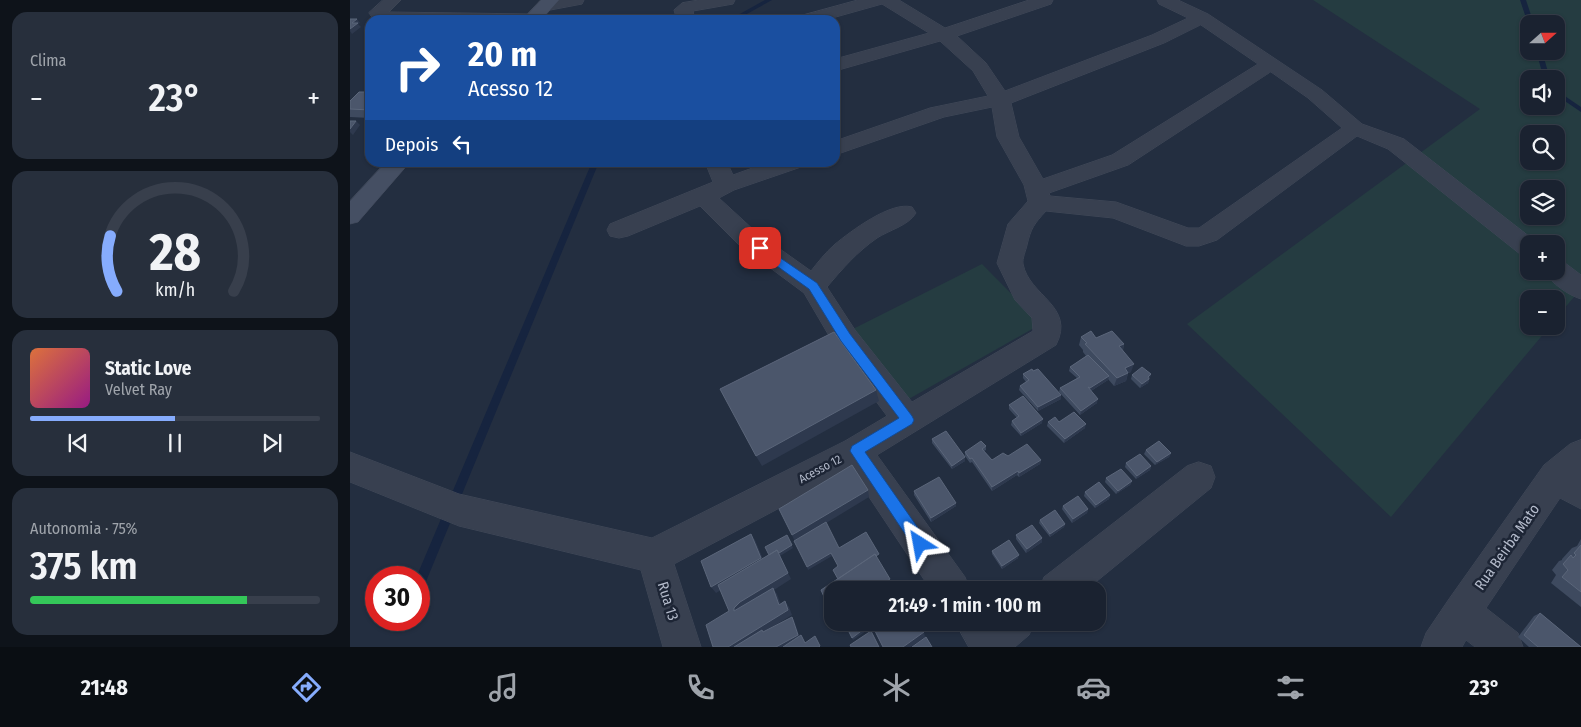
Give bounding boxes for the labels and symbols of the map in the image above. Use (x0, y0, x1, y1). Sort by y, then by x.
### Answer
north arrow (1520, 15, 1565, 60)
pin (739, 227, 781, 269)
street label: Acesso 12 (796, 452, 844, 486)
street label: Rua Beirba Mato (1471, 500, 1543, 593)
position arrow (893, 517, 945, 569)
speed limit sign: 30 (365, 566, 430, 631)
street label: Rua 13 (654, 579, 682, 623)

